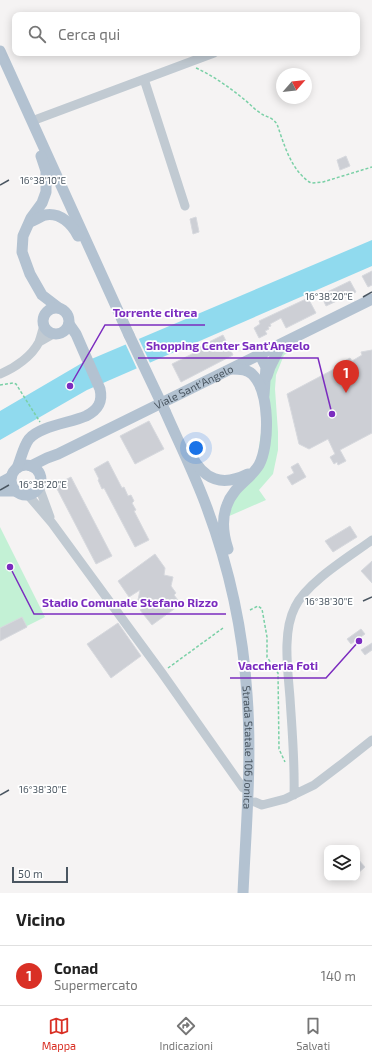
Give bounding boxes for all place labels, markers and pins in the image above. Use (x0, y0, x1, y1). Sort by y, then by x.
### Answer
callout: Torrente citrea (105, 301, 205, 325)
callout: Shopping Center Sant'Angelo (138, 334, 318, 358)
pin: 1 (333, 360, 359, 393)
callout: Stadio Comunale Stefano Rizzo (34, 590, 226, 614)
callout: Vaccheria Foti (230, 654, 326, 678)

